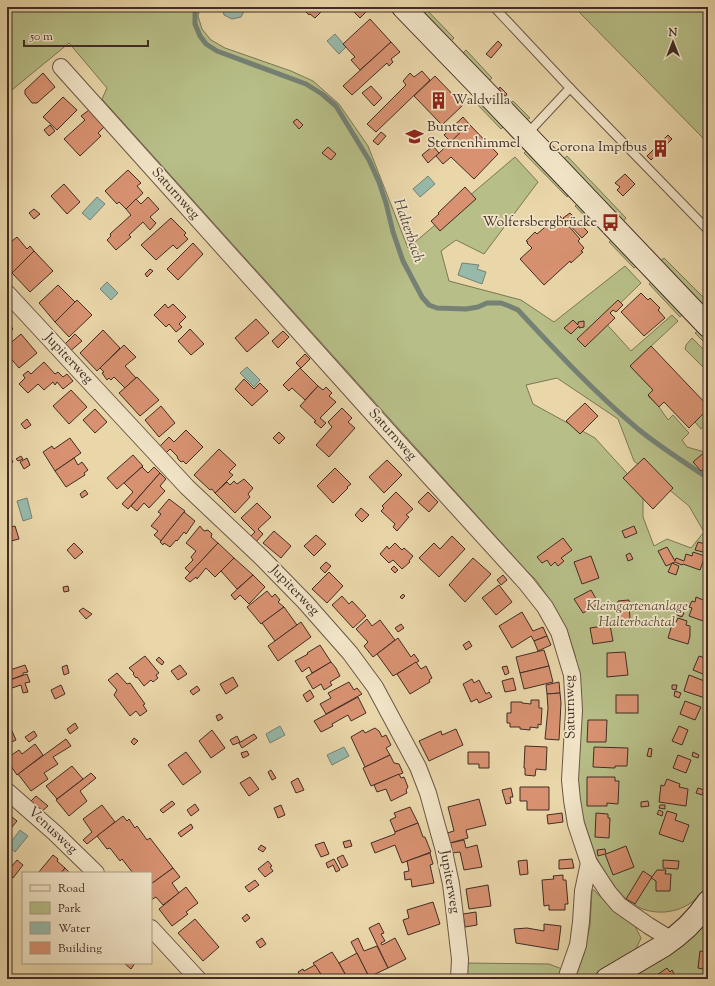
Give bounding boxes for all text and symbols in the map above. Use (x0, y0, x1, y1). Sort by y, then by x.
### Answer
scale bar (24, 22, 148, 48)
north arrow (653, 22, 693, 62)
text: N (668, 25, 678, 41)
text: 50 m (29, 28, 53, 46)
building icon: Waldvilla (429, 91, 449, 111)
place label: Waldvilla (452, 91, 511, 111)
place label: Bunter Sternenhimmel (427, 118, 521, 154)
school or university icon: Bunter Sternenhimmel (404, 126, 424, 146)
place label: Corona Impfbus (549, 138, 647, 158)
building icon: Corona Impfbus (650, 138, 670, 158)
street label: Saturnweg (146, 164, 204, 225)
water label: Halterbach (387, 196, 429, 266)
place label: Wolfersbergbrücke (482, 213, 597, 233)
bus stop icon: Wolfersbergbrücke (600, 213, 620, 233)
street label: Jupiterweg (38, 328, 97, 389)
street label: Saturnweg (363, 405, 421, 466)
street label: Jupiterweg (264, 560, 323, 621)
park label: Kleingartenanlage Halterbachtal (586, 597, 688, 633)
street label: Saturnweg (560, 675, 582, 739)
street label: Venusweg (23, 803, 81, 859)
street label: Jupiterweg (433, 848, 464, 915)
legend (22, 872, 152, 964)
text: Road (58, 880, 85, 898)
text: Park (58, 900, 81, 918)
text: Water (58, 920, 91, 938)
text: Building (58, 940, 102, 958)

